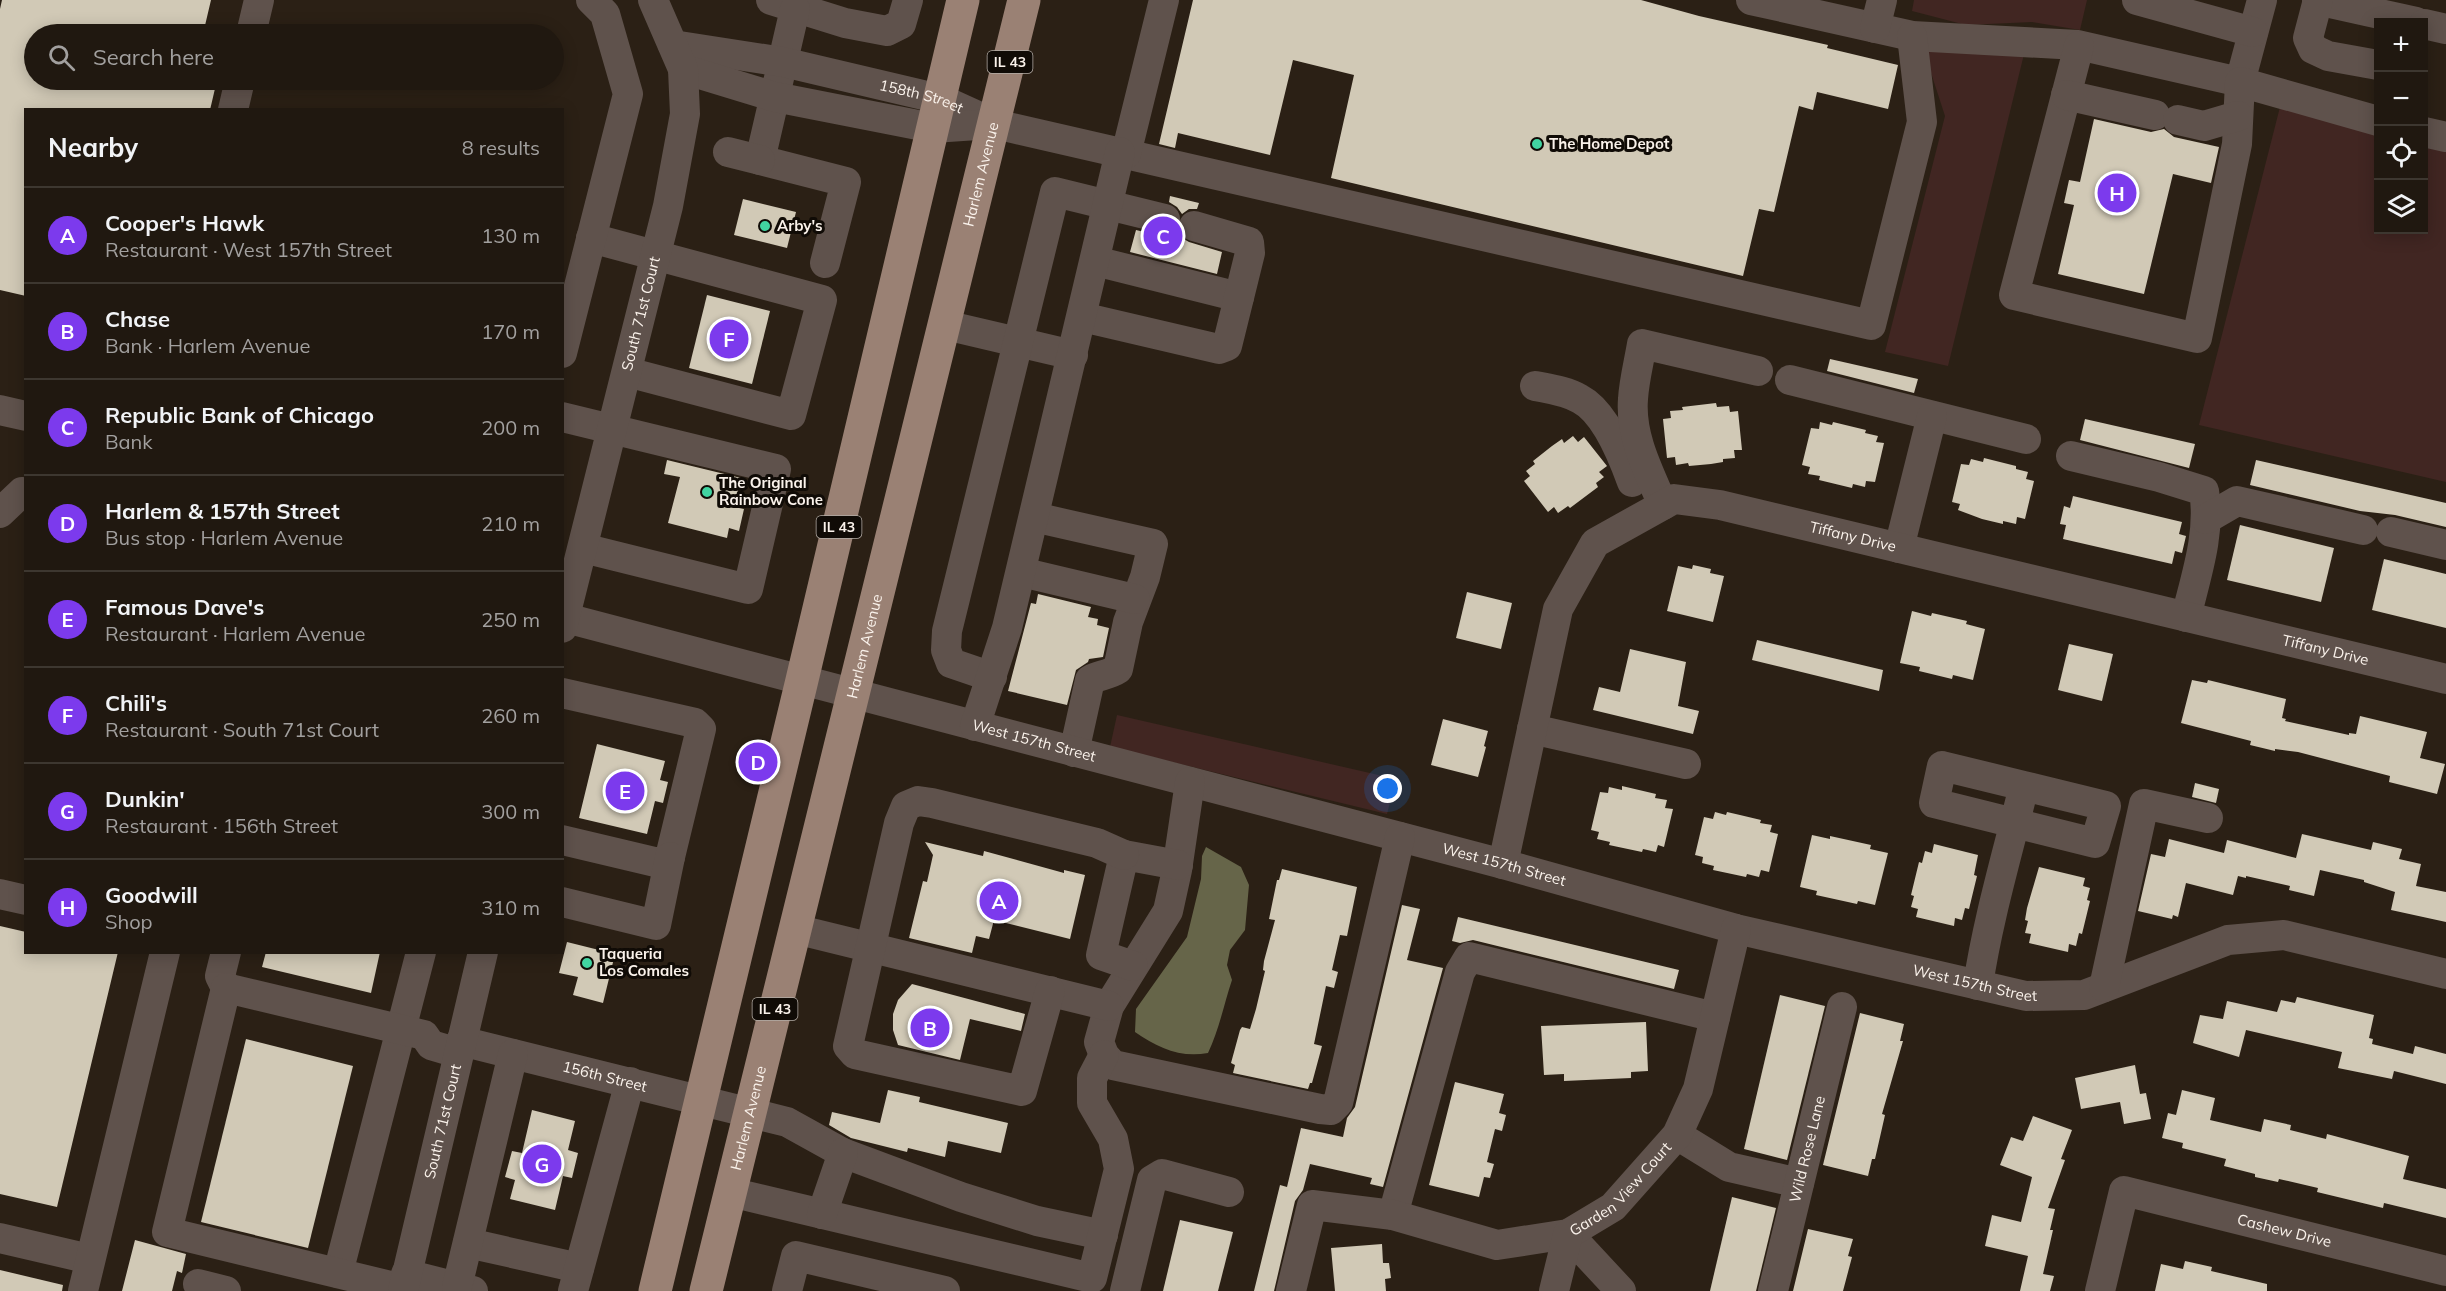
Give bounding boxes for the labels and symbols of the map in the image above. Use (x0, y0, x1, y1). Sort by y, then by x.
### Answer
road number: IL 43 (988, 51, 1032, 73)
street label: 158th Street (878, 75, 967, 117)
street label: Harlem Avenue (959, 120, 1003, 229)
place label: The Home Depot (1549, 134, 1670, 153)
marker: The Home Depot (1530, 137, 1544, 151)
pin: H (2098, 170, 2136, 216)
pin: C (1144, 214, 1182, 258)
place label: Arby's (777, 216, 823, 235)
marker: Arby's (758, 219, 772, 233)
street label: South 71st Court (617, 254, 664, 373)
pin: F (710, 316, 748, 362)
place label: The Original Rainbow Cone (719, 473, 823, 509)
marker: The Original Rainbow Cone (700, 485, 714, 499)
road number: IL 43 (816, 516, 862, 538)
street label: Tiffany Drive (1808, 517, 1898, 556)
street label: Harlem Avenue (842, 592, 886, 700)
street label: Tiffany Drive (2280, 630, 2371, 669)
street label: West 157th Street (970, 715, 1098, 766)
pin: D (738, 740, 777, 784)
pin: E (606, 768, 644, 814)
your location (1373, 774, 1402, 803)
street label: West 157th Street (1440, 838, 1568, 890)
pin: A (980, 878, 1018, 924)
place label: Taqueria Los Comales (599, 944, 689, 980)
marker: Taqueria Los Comales (580, 956, 594, 970)
street label: West 157th Street (1911, 960, 2037, 1005)
road number: IL 43 (752, 998, 798, 1020)
pin: B (910, 1006, 950, 1050)
street label: 156th Street (560, 1057, 649, 1096)
street label: South 71st Court (420, 1062, 465, 1181)
street label: Harlem Avenue (726, 1064, 770, 1172)
street label: Wild Rose Lane (1785, 1094, 1829, 1204)
street label: Garden View Court (1566, 1138, 1675, 1240)
pin: G (522, 1142, 562, 1186)
street label: Cashew Drive (2235, 1209, 2334, 1251)

